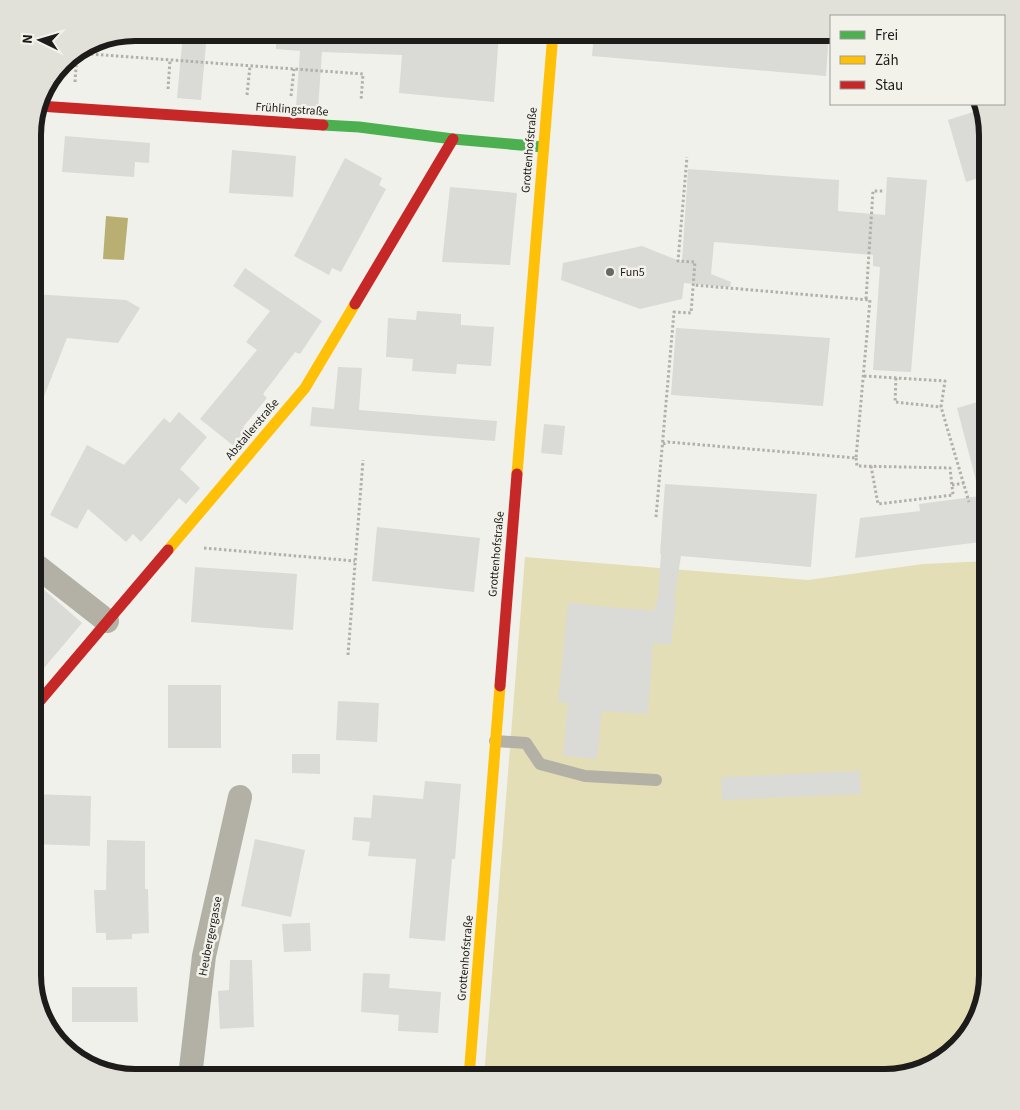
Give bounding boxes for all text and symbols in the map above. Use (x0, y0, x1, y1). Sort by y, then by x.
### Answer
north arrow (15, 15, 65, 65)
legend (830, 15, 1005, 105)
text: Frei (875, 25, 898, 46)
text: N (18, 33, 38, 44)
text: Zäh (875, 50, 899, 71)
text: Stau (875, 75, 903, 96)
street label: Frühlingstraße (255, 98, 329, 121)
street label: Grottenhofstraße (517, 106, 542, 194)
place label: Fun5 (620, 264, 645, 281)
marker: Fun5 (604, 266, 616, 278)
street label: Abstallerstraße (222, 395, 283, 464)
street label: Grottenhofstraße (484, 510, 509, 598)
street label: Heubergergasse (194, 895, 227, 977)
street label: Grottenhofstraße (453, 914, 478, 1002)

